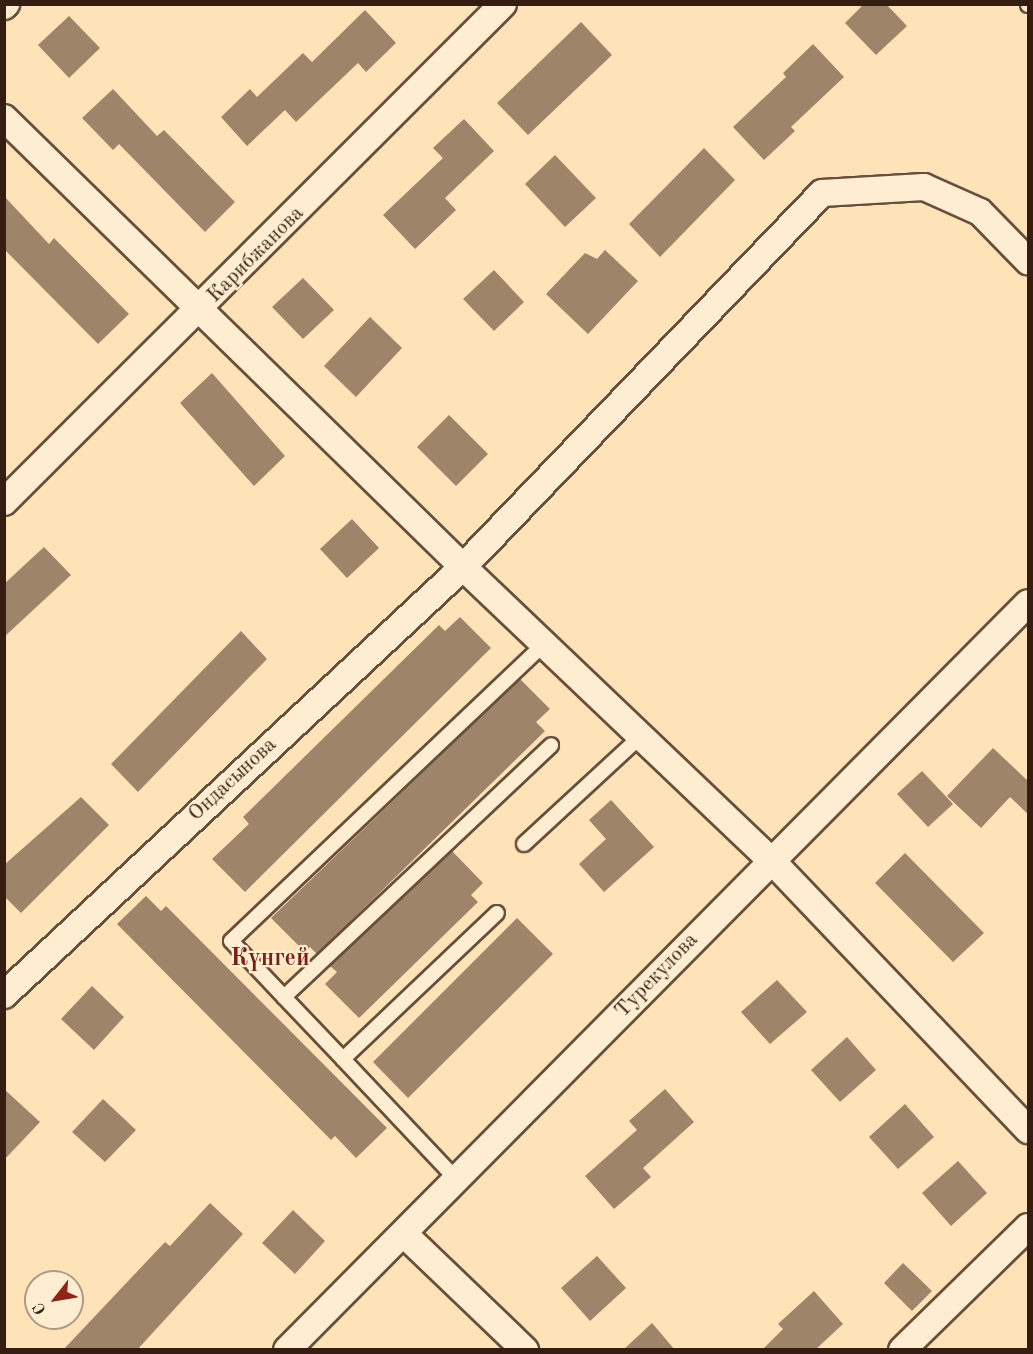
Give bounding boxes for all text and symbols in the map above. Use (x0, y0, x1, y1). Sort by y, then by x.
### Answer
street label: Карибжанова (203, 202, 309, 308)
street label: Ондасынова (184, 733, 282, 827)
street label: Турекулова (610, 928, 704, 1024)
district label: Күнгей (230, 946, 310, 974)
north arrow (24, 1270, 84, 1330)
text: С (31, 1300, 50, 1317)

